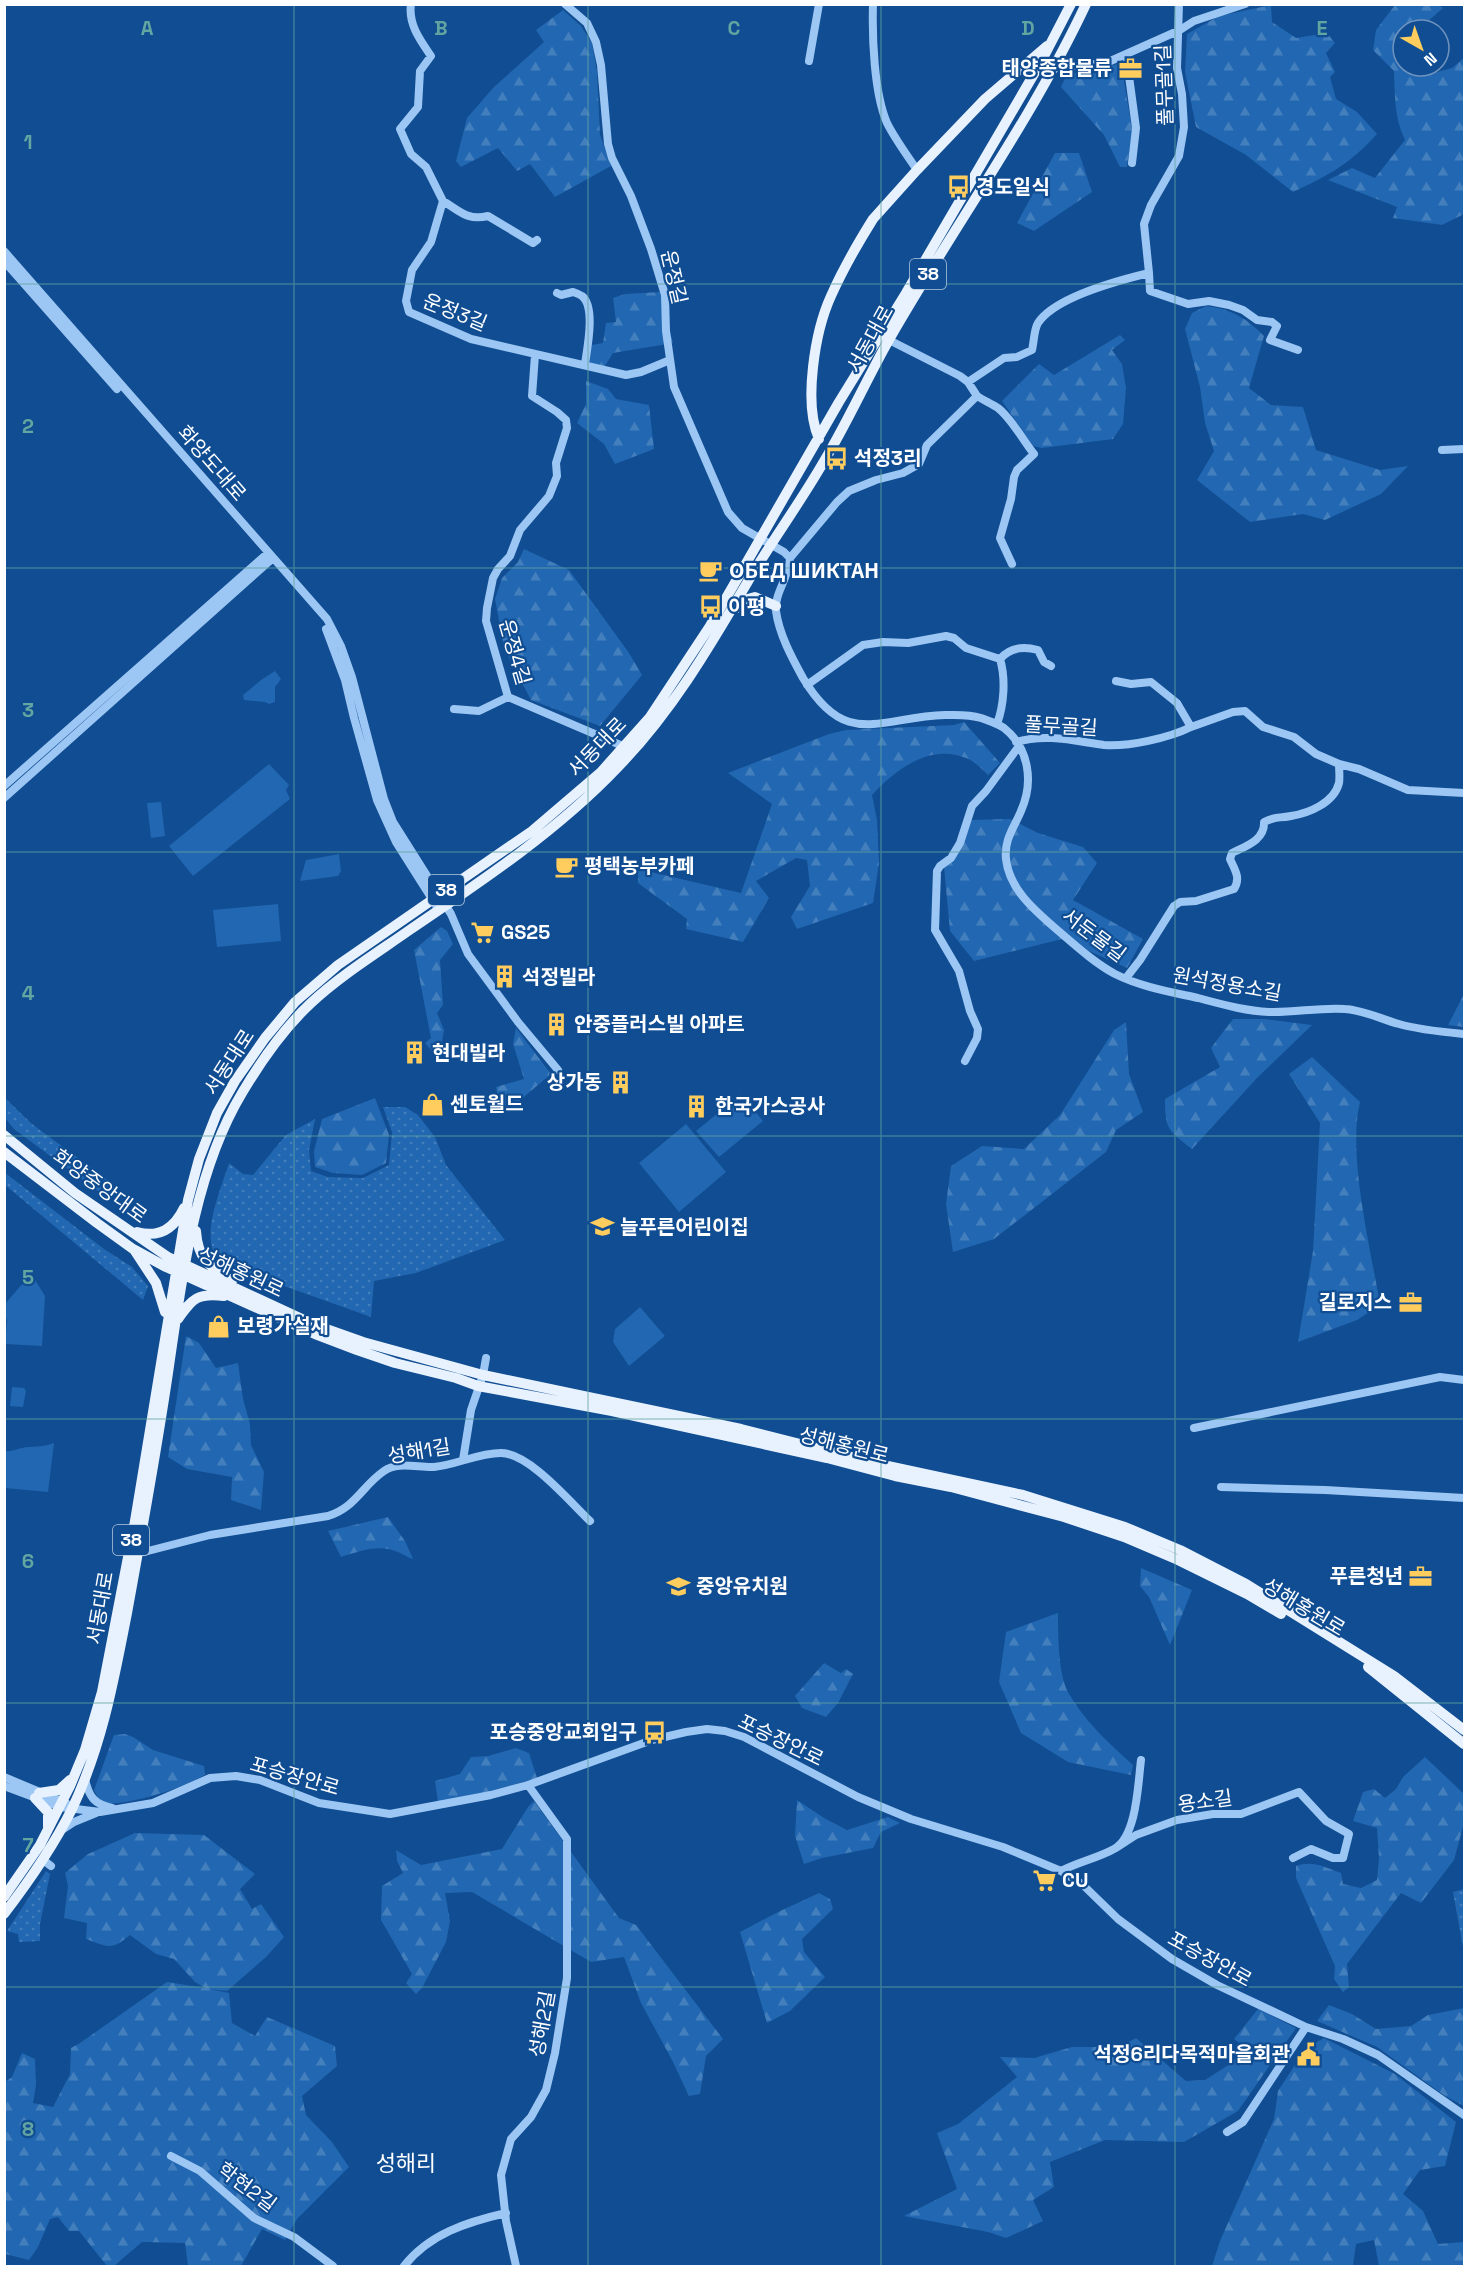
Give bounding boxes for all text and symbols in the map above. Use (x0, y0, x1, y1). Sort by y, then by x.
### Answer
text: A (141, 15, 154, 41)
text: B (434, 15, 448, 41)
text: C (728, 15, 741, 41)
text: D (1021, 15, 1035, 41)
text: E (1316, 15, 1328, 41)
north arrow (1391, 18, 1451, 78)
street label: 풀무골1길 (1150, 44, 1178, 126)
text: N (1419, 48, 1441, 71)
place label: 태양종합물류 (1002, 55, 1112, 81)
office icon: 태양종합물류 (1117, 55, 1143, 81)
text: 1 (23, 129, 33, 155)
bus stop icon: 경도일식 (945, 174, 971, 200)
place label: 경도일식 (976, 174, 1050, 200)
street label: 운정길 (655, 247, 693, 307)
road number: 38 (910, 259, 946, 289)
street label: 운정3길 (419, 287, 491, 337)
street label: 서동대로 (841, 301, 899, 377)
text: 2 (22, 413, 34, 439)
street label: 화양도대로 (172, 420, 252, 506)
bus stop icon: 석정3리 (823, 445, 849, 471)
place label: 석정3리 (854, 445, 921, 471)
cafe icon: ОБЕД ШИКТАН (698, 558, 724, 584)
place label: ОБЕД ШИКТАН (729, 558, 879, 584)
bus stop icon: 이평 (697, 594, 723, 620)
place label: 이평 (728, 594, 765, 620)
street label: 운정4길 (493, 616, 537, 688)
text: 3 (22, 697, 34, 723)
street label: 서동대로 (562, 711, 632, 783)
street label: 풀무골길 (1024, 711, 1098, 741)
cafe icon: 평택농부카페 (553, 853, 579, 879)
place label: 평택농부카페 (584, 853, 694, 879)
road number: 38 (428, 875, 464, 905)
street label: 서둔물길 (1057, 902, 1131, 968)
supermarket icon: GS25 (470, 919, 496, 945)
place label: GS25 (501, 919, 550, 945)
street label: 원석정용소길 (1170, 962, 1284, 1006)
building icon: 석정빌라 (491, 964, 517, 990)
place label: 석정빌라 (522, 964, 596, 990)
text: 4 (22, 980, 35, 1006)
building icon: 안중플러스빌 아파트 (543, 1011, 569, 1037)
place label: 안중플러스빌 아파트 (574, 1011, 745, 1037)
street label: 서동대로 (198, 1024, 260, 1100)
building icon: 현대빌라 (401, 1040, 427, 1066)
place label: 현대빌라 (432, 1040, 506, 1066)
place label: 상가동 (547, 1069, 602, 1095)
building icon: 상가동 (607, 1069, 633, 1095)
shop icon: 센토월드 (419, 1091, 445, 1117)
place label: 센토월드 (450, 1091, 524, 1117)
building icon: 한국가스공사 (684, 1093, 710, 1119)
place label: 한국가스공사 (715, 1093, 825, 1119)
street label: 화양중앙대로 (48, 1143, 152, 1229)
school or university icon: 늘푸른어린이집 (589, 1214, 615, 1240)
place label: 늘푸른어린이집 (620, 1214, 749, 1240)
street label: 성해홍원로 (194, 1241, 288, 1303)
text: 5 (22, 1264, 34, 1290)
place label: 길로지스 (1318, 1289, 1392, 1315)
office icon: 길로지스 (1397, 1289, 1423, 1315)
shop icon: 보령가설재 (206, 1313, 232, 1339)
place label: 보령가설재 (237, 1313, 329, 1339)
street label: 성해홍원로 (796, 1421, 892, 1469)
street label: 성해1길 (386, 1433, 452, 1469)
road number: 38 (113, 1525, 149, 1555)
text: 6 (22, 1548, 34, 1574)
place label: 푸른청년 (1329, 1563, 1403, 1589)
office icon: 푸른청년 (1408, 1563, 1434, 1589)
street label: 서동대로 (81, 1569, 119, 1647)
street label: 성해홍원로 (1258, 1572, 1350, 1642)
school or university icon: 중앙유치원 (665, 1573, 691, 1599)
place label: 중앙유치원 (696, 1573, 788, 1599)
street label: 포승장안로 (734, 1708, 828, 1772)
place label: 포승중앙교회입구 (490, 1719, 637, 1745)
bus stop icon: 포승중앙교회입구 (642, 1719, 668, 1745)
street label: 포승장안로 (247, 1751, 343, 1801)
street label: 용소길 (1176, 1784, 1234, 1818)
text: 7 (22, 1832, 34, 1858)
supermarket icon: CU (1031, 1867, 1057, 1893)
place label: CU (1062, 1867, 1088, 1893)
street label: 포승장안로 (1163, 1925, 1257, 1993)
street label: 성해2길 (523, 1989, 561, 2059)
place label: 석정6리다목적마을회관 (1094, 2041, 1291, 2067)
public building icon: 석정6리다목적마을회관 (1295, 2041, 1321, 2067)
text: 8 (22, 2116, 34, 2142)
district label: 성해리 (376, 2149, 436, 2177)
street label: 학현2길 (212, 2156, 282, 2218)

